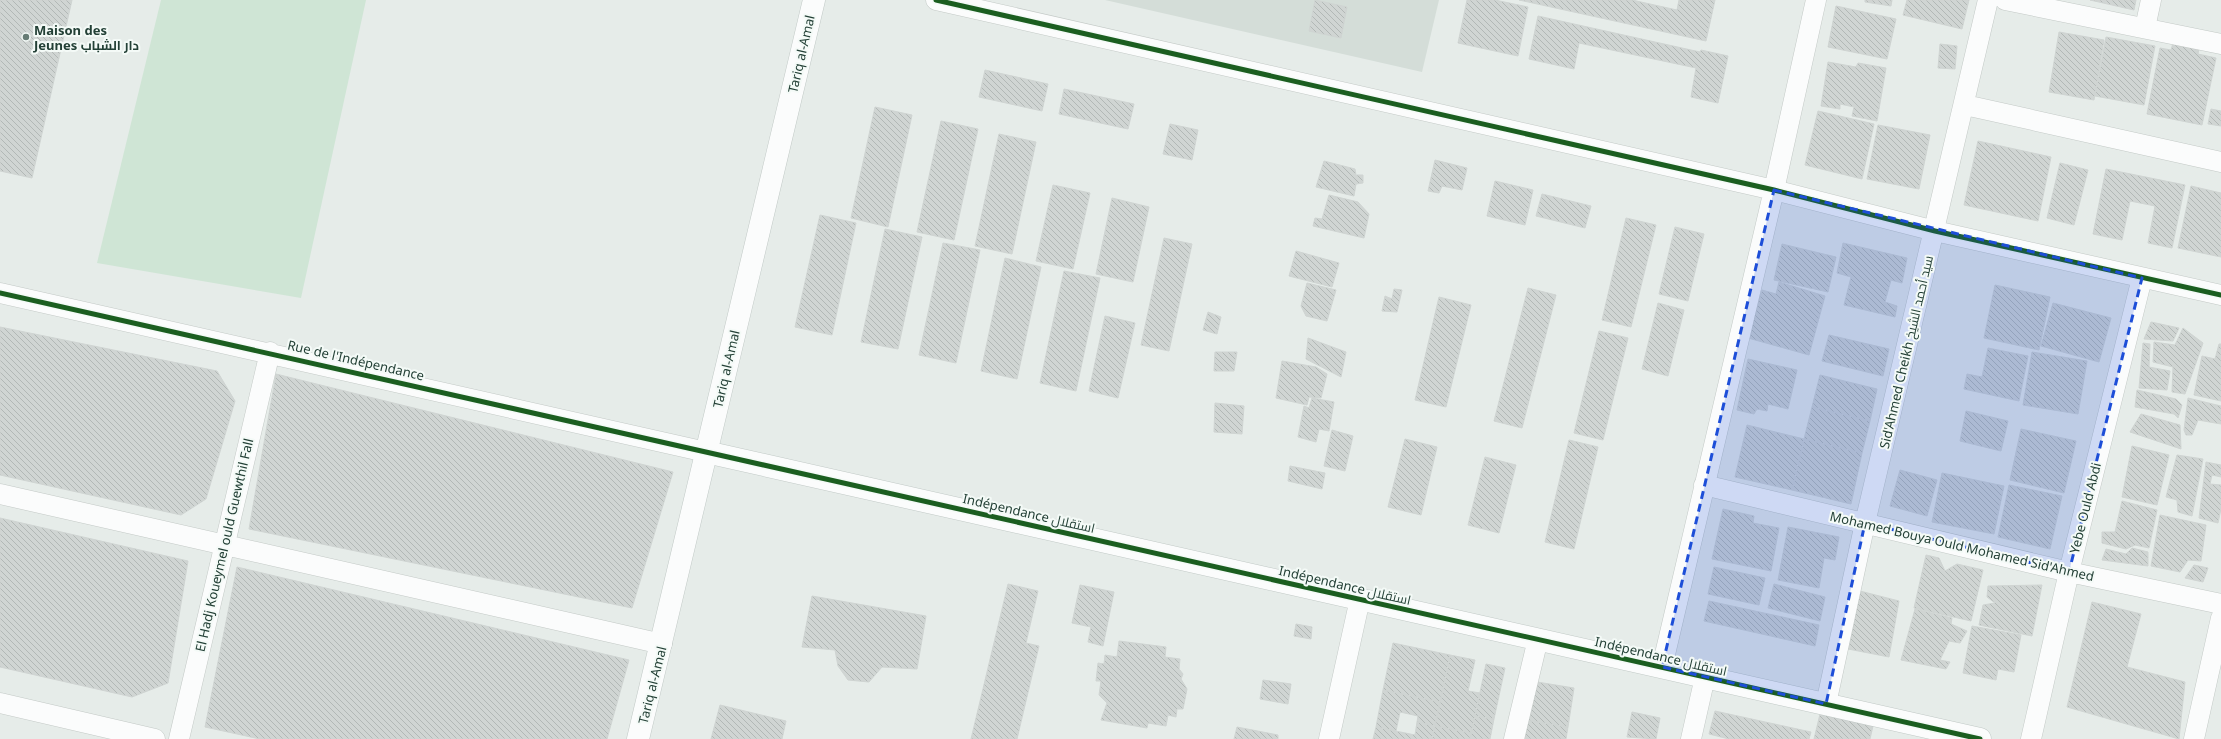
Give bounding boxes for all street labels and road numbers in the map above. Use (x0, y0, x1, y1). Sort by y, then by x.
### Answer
street label: Tariq al-Amal (783, 13, 819, 95)
street label: Sid'Ahmed Cheikh سيد أحمد الشيخ (1875, 254, 1937, 450)
street label: Tariq al-Amal (708, 328, 744, 410)
street label: Rue de l'Indépendance (286, 336, 426, 384)
street label: El Hadj Koueymel ould Guewthil Fall (191, 437, 257, 653)
street label: Yebe Ould Abdi (2065, 461, 2105, 555)
street label: Indépendance استقلال (961, 489, 1097, 537)
street label: Mohamed Bouya Ould Mohamed Sid'Ahmed (1828, 507, 2096, 585)
street label: Indépendance استقلال (1277, 561, 1413, 609)
street label: Indépendance استقلال (1593, 632, 1729, 680)
street label: Tariq al-Amal (634, 644, 670, 726)

